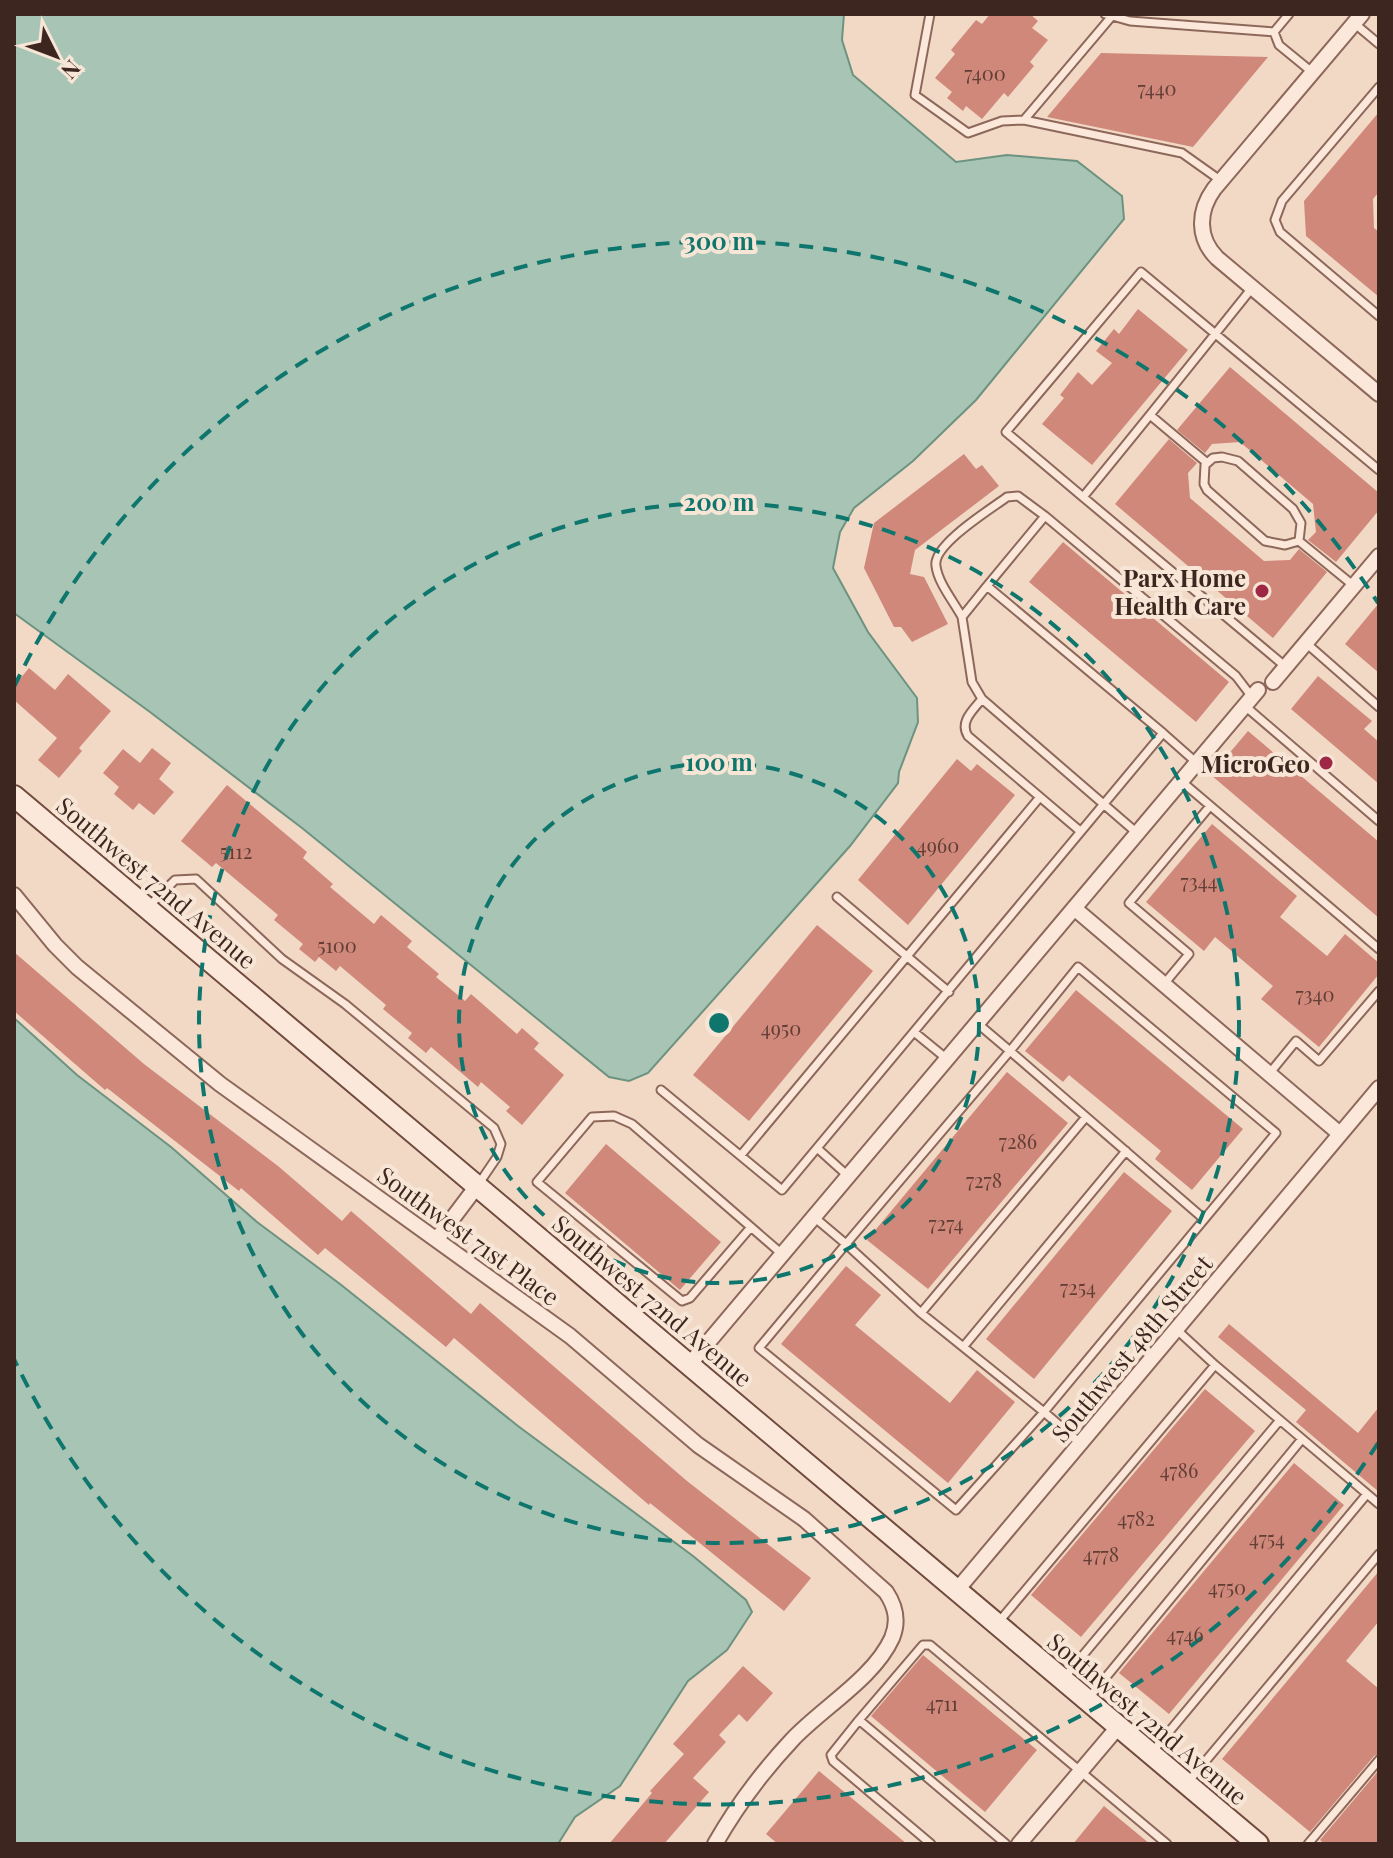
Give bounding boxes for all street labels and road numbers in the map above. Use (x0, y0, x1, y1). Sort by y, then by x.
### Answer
street label: Southwest 72nd Avenue (50, 789, 264, 975)
street label: Southwest 71st Place (372, 1158, 566, 1312)
street label: Southwest 72nd Avenue (546, 1207, 760, 1393)
street label: Southwest 48th Street (1043, 1248, 1219, 1448)
street label: Southwest 72nd Avenue (1041, 1625, 1255, 1811)

